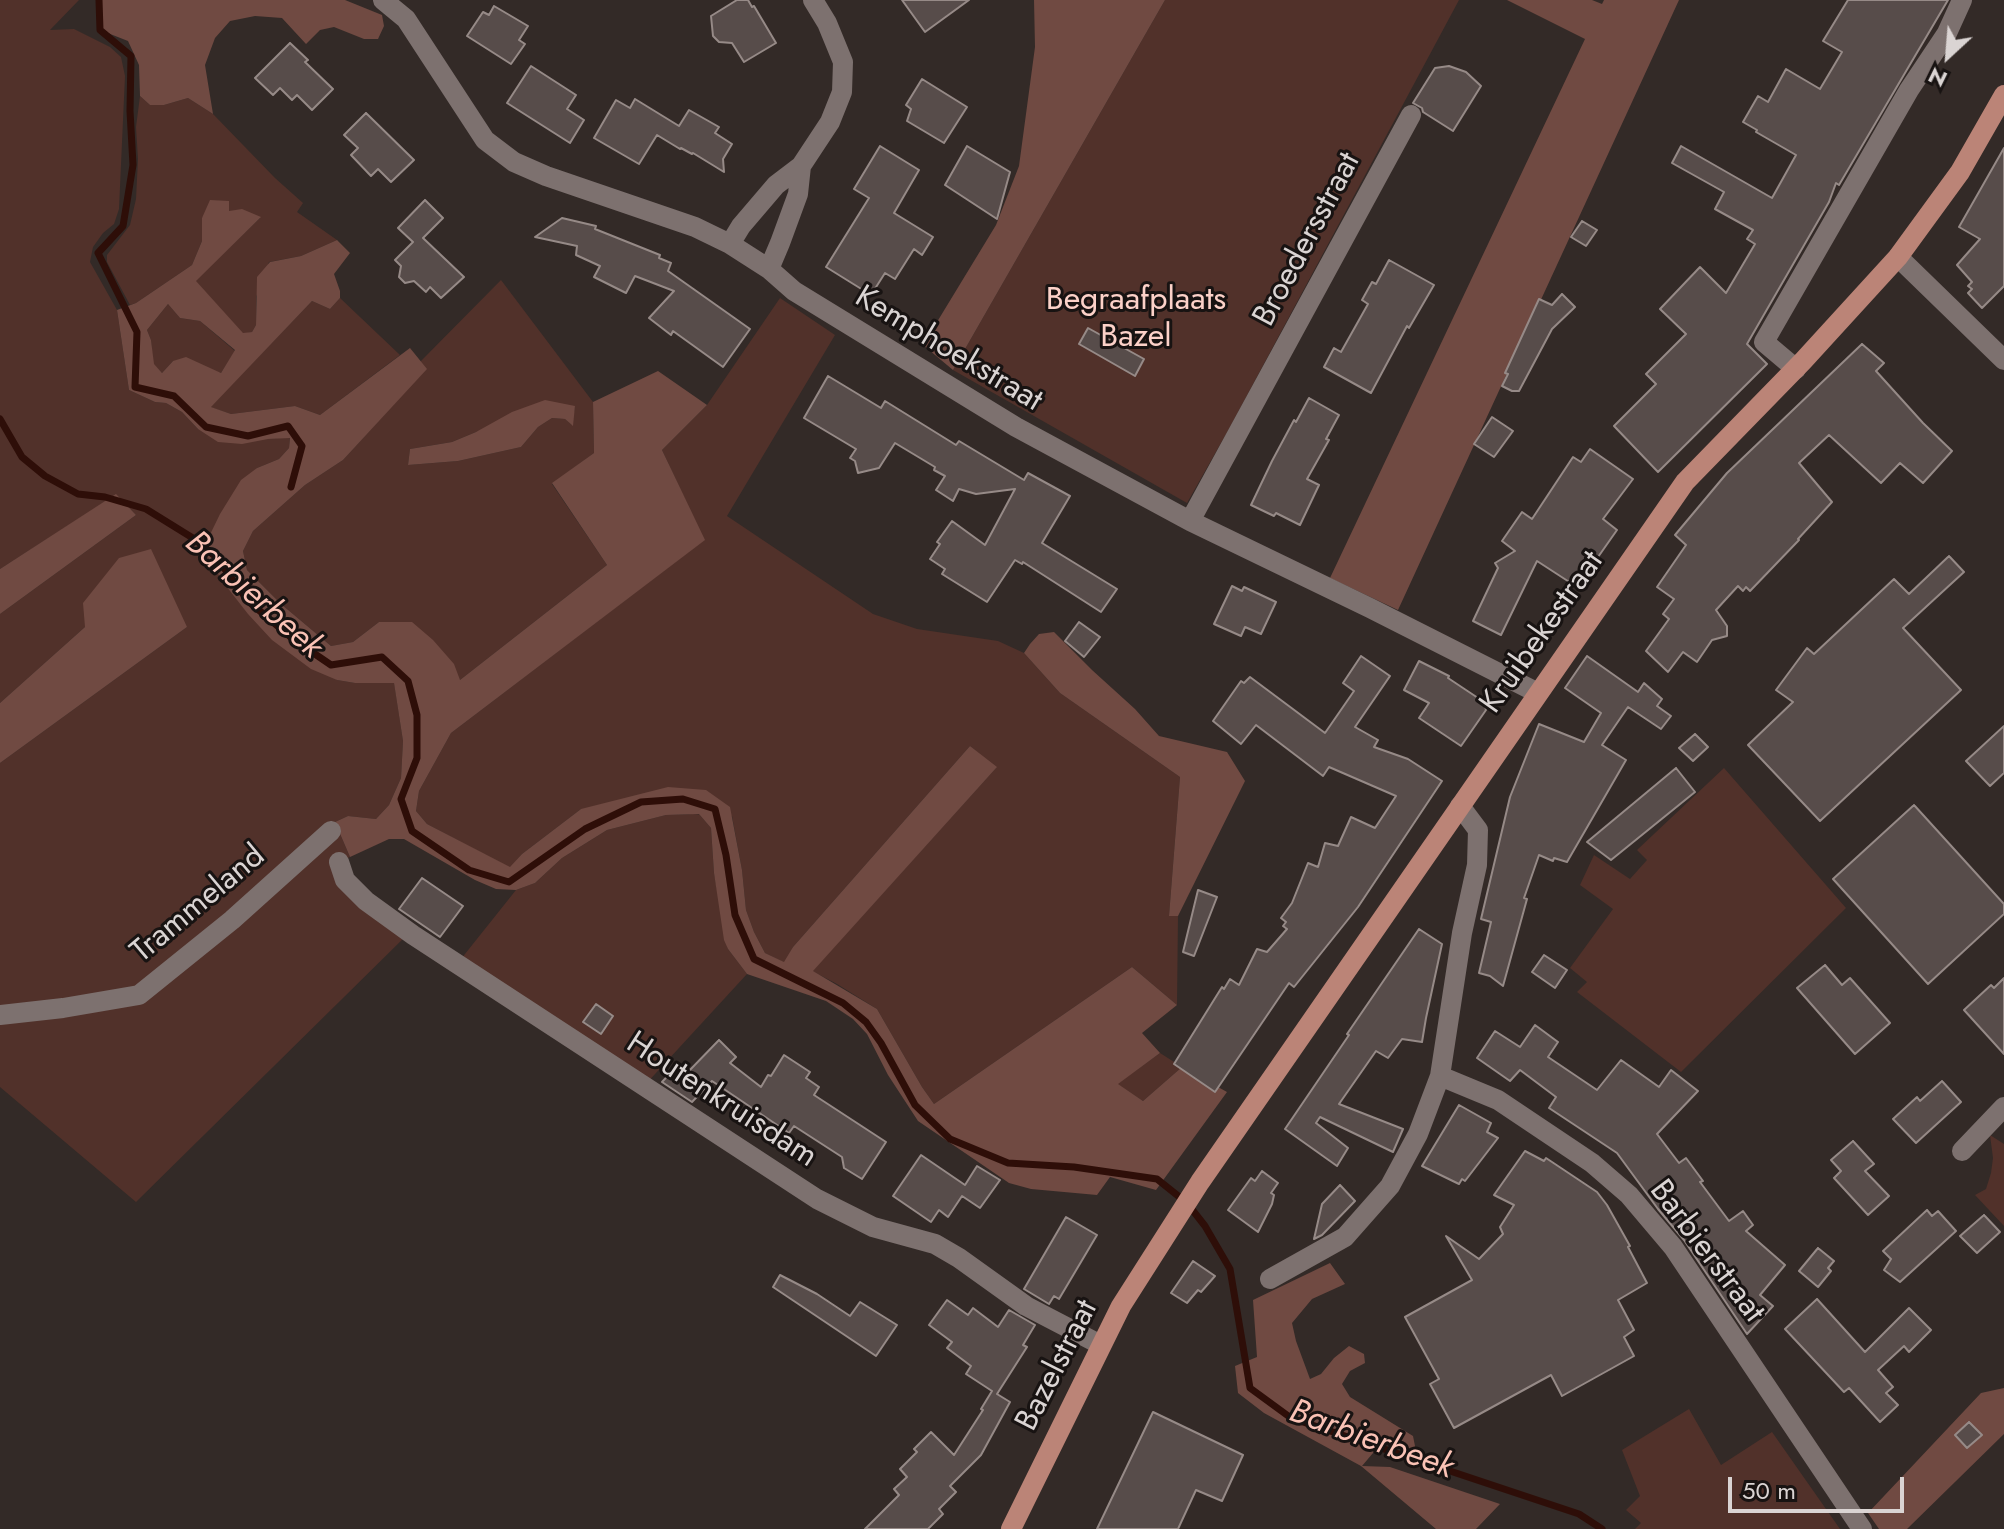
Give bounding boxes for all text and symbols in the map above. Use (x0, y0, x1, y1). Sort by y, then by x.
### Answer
north arrow (1908, 16, 1988, 96)
text: N (1923, 59, 1952, 96)
street label: Broedersstraat (1246, 147, 1370, 333)
street label: Kemphoekstraat (847, 279, 1049, 421)
park label: Begraafplaats Bazel (1046, 282, 1226, 357)
water label: Barbierbeek (176, 523, 330, 669)
street label: Kruibekestraat (1473, 545, 1613, 721)
street label: Trammeland (124, 838, 274, 972)
street label: Houtenkruisdam (618, 1025, 824, 1177)
street label: Barbierstraat (1640, 1173, 1772, 1331)
street label: Bazelstraat (1009, 1294, 1107, 1438)
water label: Barbierbeek (1283, 1392, 1459, 1490)
scale bar (1732, 1461, 1908, 1511)
text: 50 m (1742, 1473, 1796, 1508)

